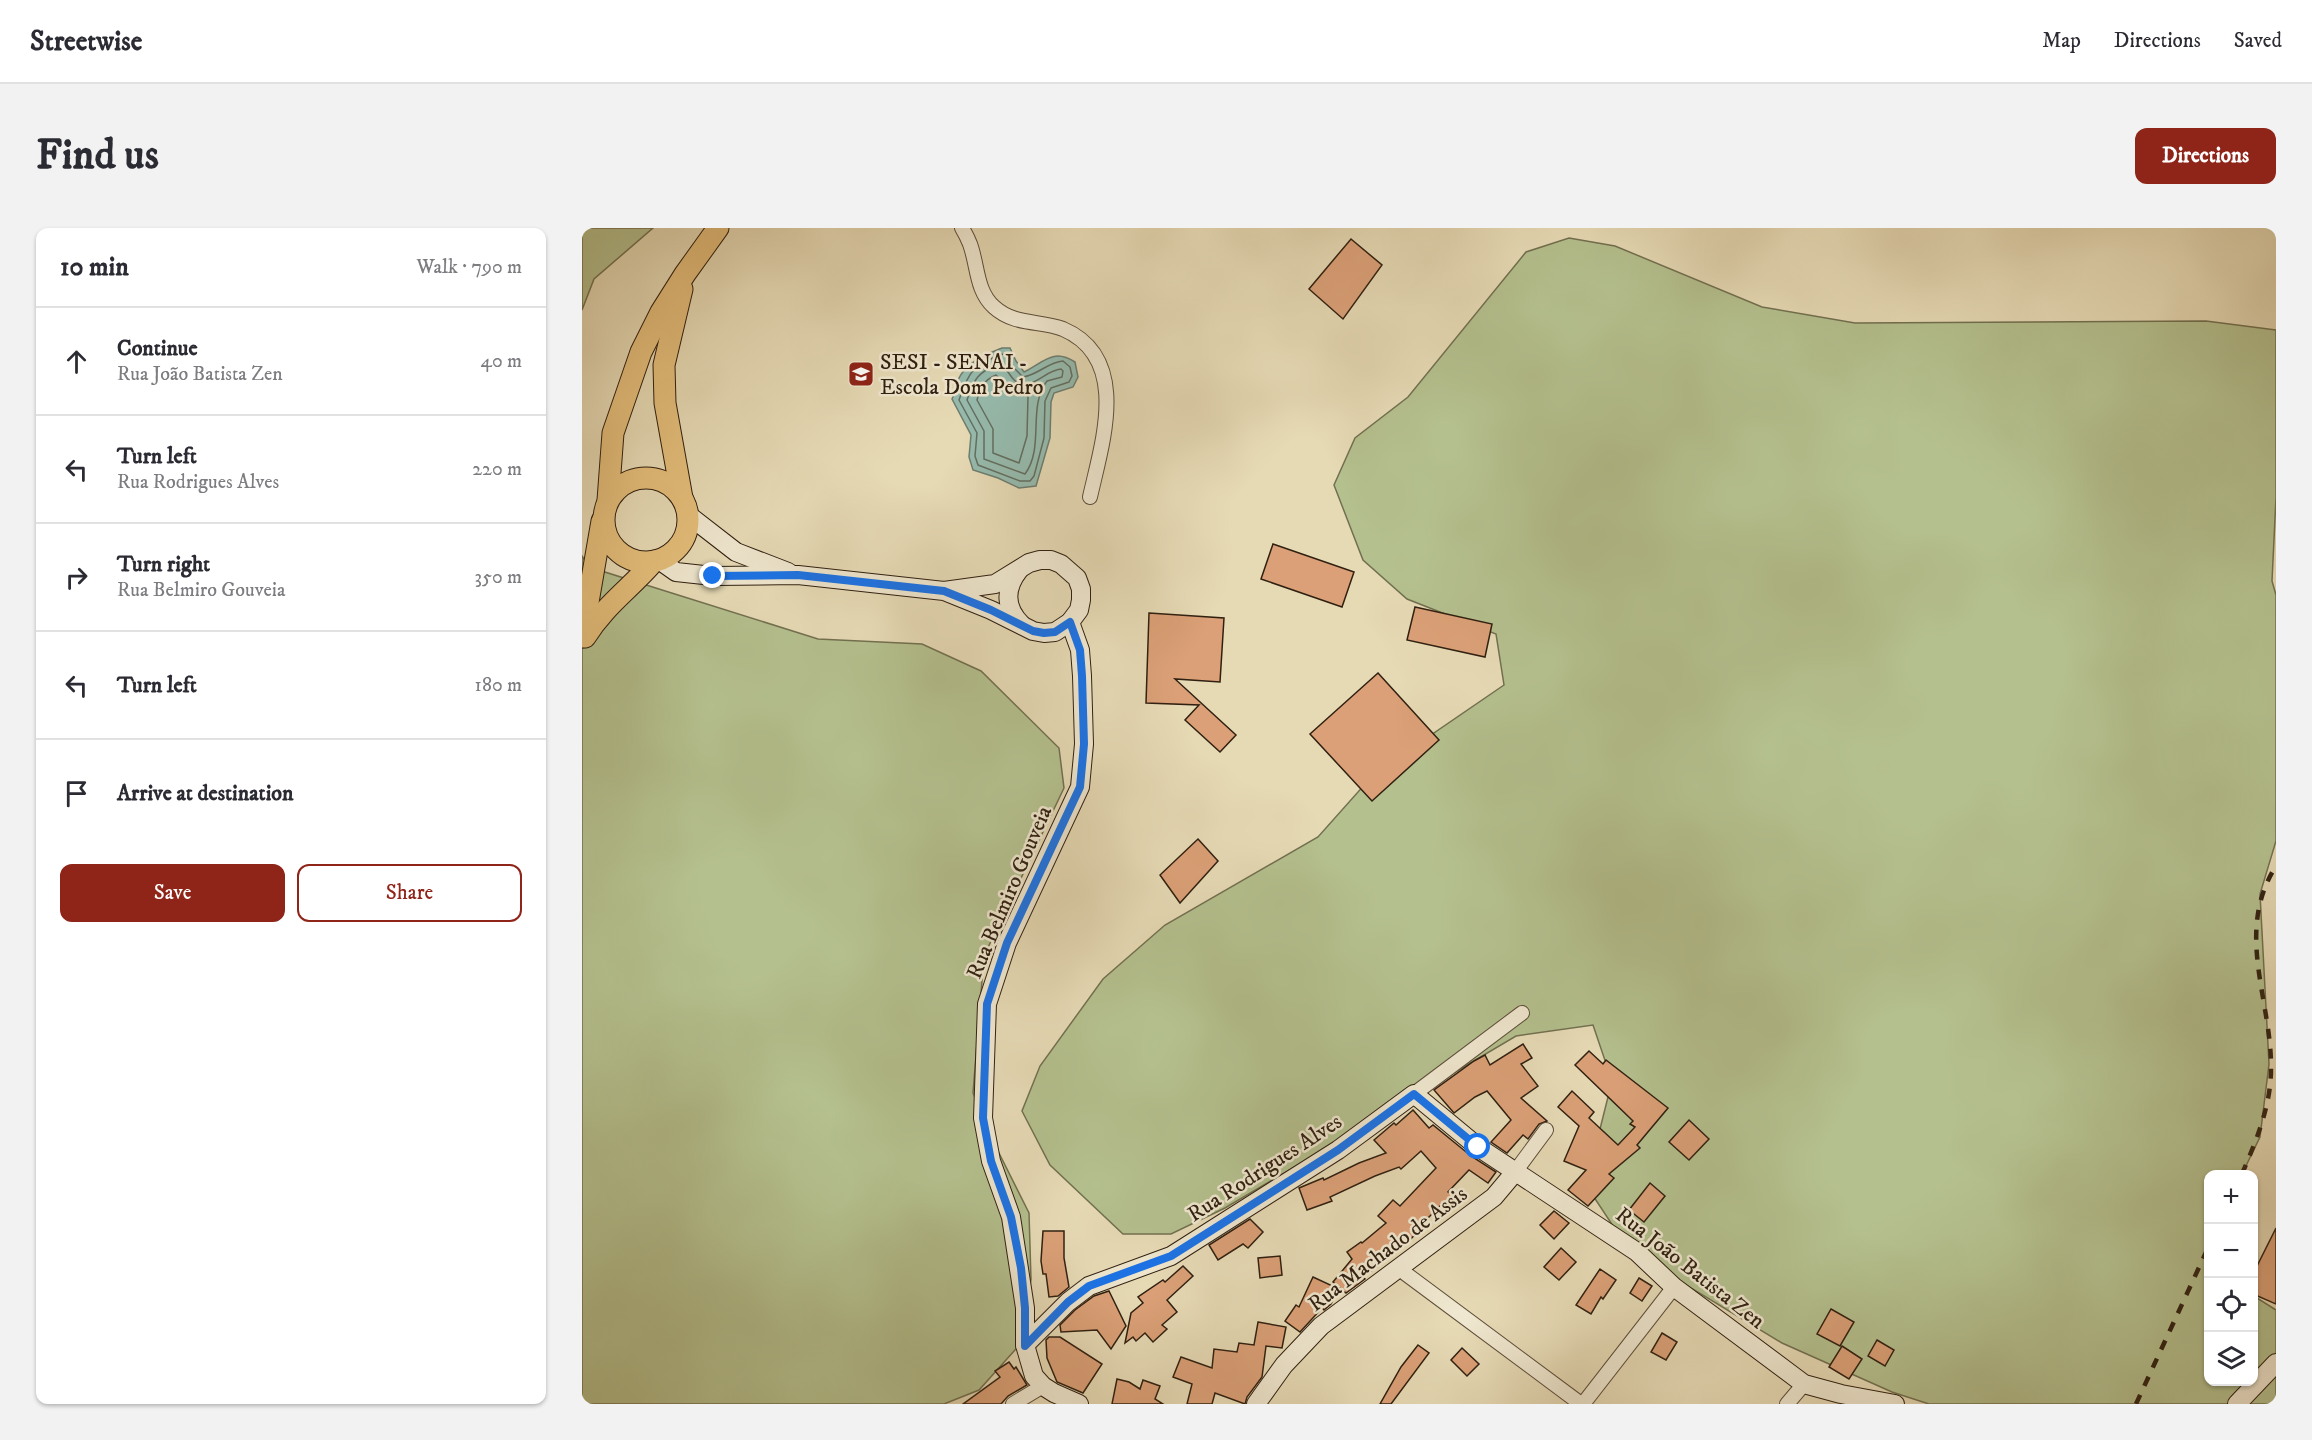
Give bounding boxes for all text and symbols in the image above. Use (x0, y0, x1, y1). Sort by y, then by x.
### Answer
text: Streetwise (30, 24, 142, 59)
text: Map (2042, 28, 2081, 54)
text: Directions (2114, 28, 2201, 54)
text: Saved (2234, 28, 2282, 54)
button: Directions (2135, 128, 2276, 184)
text: Find us (36, 130, 159, 182)
text: 10 min (60, 251, 129, 284)
text: Walk · 790 m (416, 255, 522, 280)
text: Continue (117, 335, 198, 362)
icon: ahead (60, 345, 93, 378)
text: 40 m (480, 349, 522, 374)
place label: SESI - SENAI - Escola Dom Pedro (880, 349, 1043, 401)
school or university icon: SESI - SENAI - Escola Dom Pedro (846, 359, 876, 389)
text: Rua João Batista Zen (117, 362, 283, 387)
text: Turn left (117, 443, 197, 470)
icon: left (60, 453, 93, 486)
text: 220 m (472, 457, 522, 482)
text: Rua Rodrigues Alves (117, 470, 279, 495)
text: Turn right (117, 551, 210, 578)
icon: right (60, 561, 93, 594)
route end (699, 562, 725, 588)
text: 350 m (475, 565, 522, 590)
text: Rua Belmiro Gouveia (117, 578, 285, 603)
icon: left (60, 669, 93, 702)
text: Turn left (117, 672, 197, 699)
text: 180 m (475, 673, 522, 698)
icon: arrive (60, 777, 93, 810)
text: Arrive at destination (117, 780, 294, 807)
street label: Rua Belmiro Gouveia (961, 801, 1058, 983)
button: Save (60, 864, 285, 922)
button: Share (297, 864, 522, 922)
street label: Rua Rodrigues Alves (1183, 1108, 1347, 1228)
route start (1464, 1133, 1490, 1159)
map controls (2204, 1170, 2258, 1386)
button: + (2204, 1170, 2258, 1224)
street label: Rua Machado de Assis (1303, 1181, 1473, 1318)
street label: Rua João Batista Zen (1610, 1201, 1771, 1335)
button: − (2204, 1224, 2258, 1278)
button: locate (2204, 1278, 2258, 1332)
button: layers (2204, 1332, 2258, 1386)

